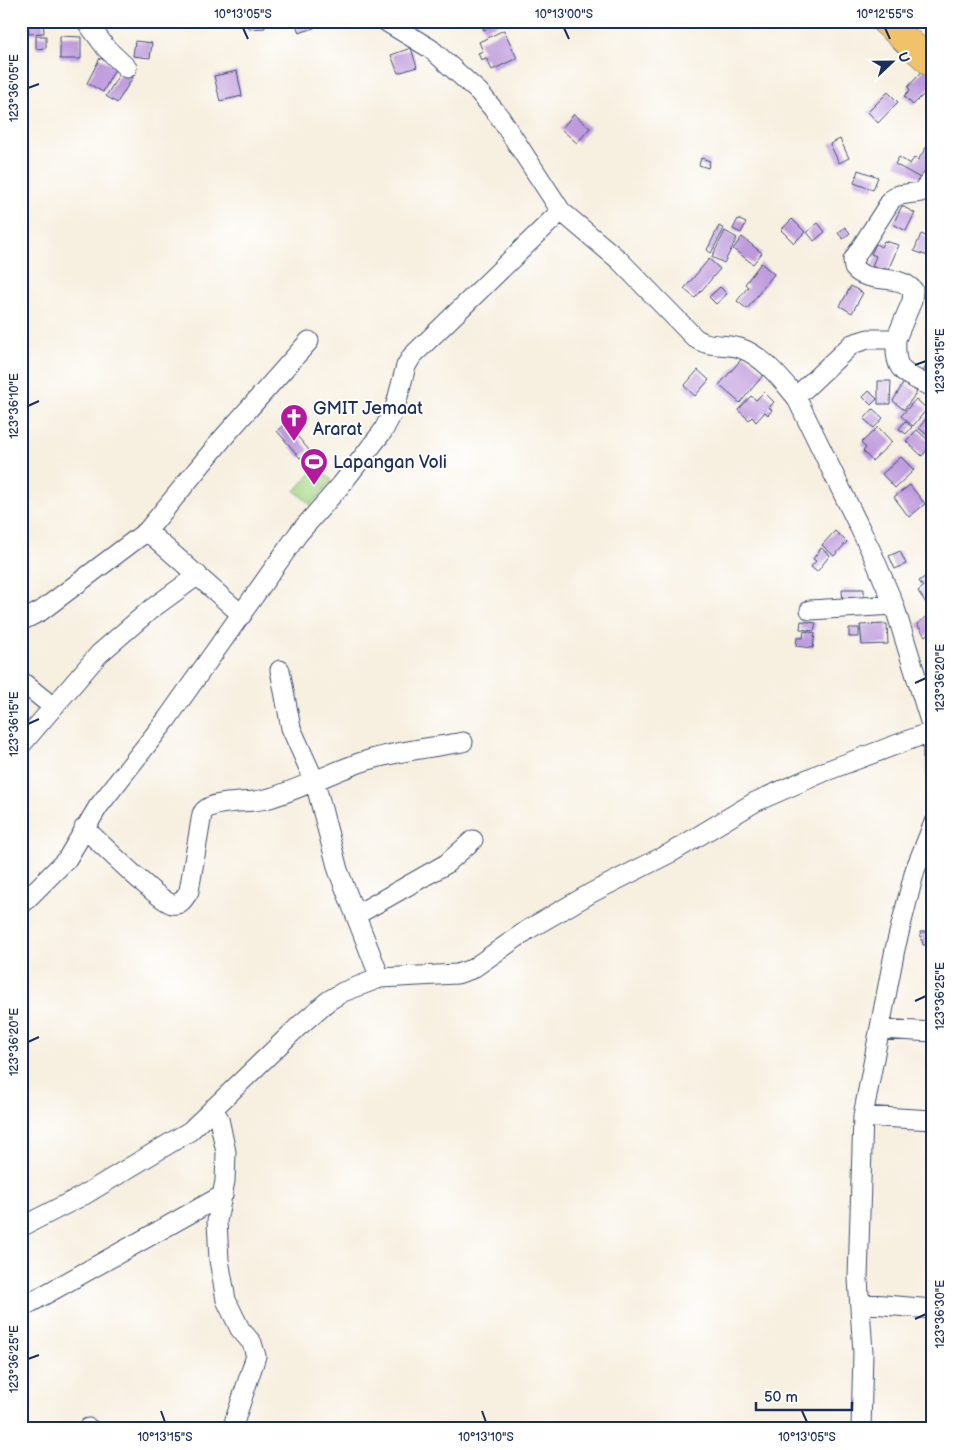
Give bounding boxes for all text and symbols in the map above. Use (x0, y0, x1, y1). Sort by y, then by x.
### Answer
text: 10°13'05"S (214, 7, 272, 22)
text: 10°13'00"S (535, 7, 593, 22)
text: 10°12'55"S (856, 7, 914, 22)
north arrow (866, 38, 916, 88)
text: U (894, 50, 913, 65)
text: 123°36'05"E (7, 54, 22, 122)
text: 123°36'15"E (933, 328, 948, 394)
text: 123°36'10"E (7, 373, 22, 439)
place label: GMIT Jemaat Ararat (313, 398, 423, 440)
church icon: GMIT Jemaat Ararat (279, 403, 309, 442)
sports icon: Lapangan Voli (299, 447, 329, 486)
place label: Lapangan Voli (333, 452, 447, 473)
text: 123°36'20"E (933, 644, 948, 712)
text: 123°36'15"E (7, 691, 22, 757)
text: 123°36'25"E (933, 962, 948, 1030)
text: 123°36'20"E (7, 1008, 22, 1076)
text: 123°36'30"E (933, 1280, 948, 1348)
text: 123°36'25"E (7, 1325, 22, 1393)
scale bar (756, 1380, 853, 1412)
text: 50 m (764, 1388, 798, 1407)
text: 10°13'15"S (137, 1430, 193, 1445)
text: 10°13'10"S (458, 1430, 514, 1445)
text: 10°13'05"S (778, 1430, 836, 1445)

